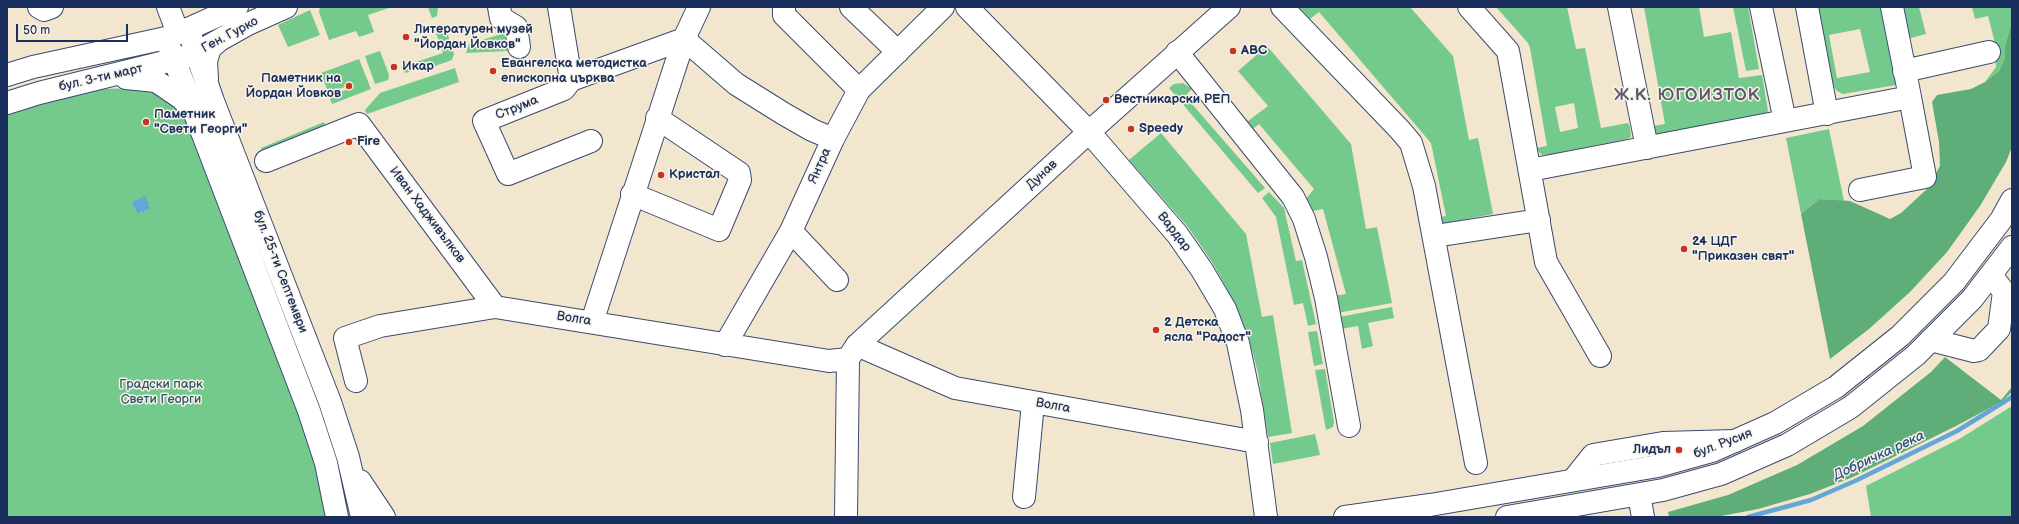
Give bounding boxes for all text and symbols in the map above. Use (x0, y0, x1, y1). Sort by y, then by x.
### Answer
street label: Ген. Гурко (199, 14, 261, 56)
scale bar (18, 16, 130, 42)
place label: Литературен музей "Йордан Йовков" (414, 22, 533, 53)
text: 50 m (23, 23, 50, 38)
marker: Литературен музей "Йордан Йовков" (401, 32, 411, 42)
place label: ABC (1241, 43, 1267, 59)
marker: ABC (1228, 46, 1238, 56)
place label: Евангелска методистка епископна църква (501, 56, 647, 87)
place label: Икар (402, 59, 434, 75)
street label: бул. 3-ти март (58, 61, 144, 95)
marker: Икар (389, 62, 399, 72)
marker: Евангелска методистка епископна църква (488, 66, 498, 76)
place label: Паметник на Йордан Йовков (246, 71, 341, 102)
marker: Паметник на Йордан Йовков (344, 81, 354, 91)
district label: Ж.К. ЮГОИЗТОК (1614, 86, 1760, 106)
street label: Струма (493, 92, 541, 124)
place label: Вестникарски РЕП (1114, 92, 1230, 108)
marker: Вестникарски РЕП (1101, 95, 1111, 105)
place label: Паметник "Свети Георги" (154, 107, 248, 138)
marker: Паметник "Свети Георги" (141, 117, 151, 127)
place label: Speedy (1139, 121, 1183, 137)
marker: Speedy (1126, 124, 1136, 134)
place label: Fire (357, 134, 380, 150)
marker: Fire (344, 137, 354, 147)
street label: Янтра (805, 146, 835, 186)
street label: Дунав (1023, 157, 1061, 193)
street label: Иван Хадживълков (386, 164, 468, 266)
place label: Кристал (669, 167, 720, 183)
marker: Кристал (656, 170, 666, 180)
street label: бул. 25-ти Септември (249, 209, 311, 335)
street label: Вардар (1154, 209, 1194, 255)
place label: 24 ЦДГ "Приказен свят" (1692, 234, 1794, 265)
marker: 24 ЦДГ "Приказен свят" (1679, 244, 1689, 254)
street label: Волга (556, 309, 592, 329)
place label: 2 Детска ясла "Радост" (1164, 315, 1251, 346)
marker: 2 Детска ясла "Радост" (1151, 325, 1161, 335)
park label: Градски парк Свети Георги (119, 377, 203, 408)
street label: Волга (1035, 395, 1071, 417)
street label: бул. Русия (1691, 426, 1755, 462)
water label: Добричка река (1831, 428, 1927, 484)
place label: Лидъл (1633, 442, 1671, 458)
marker: Лидъл (1674, 445, 1684, 455)

